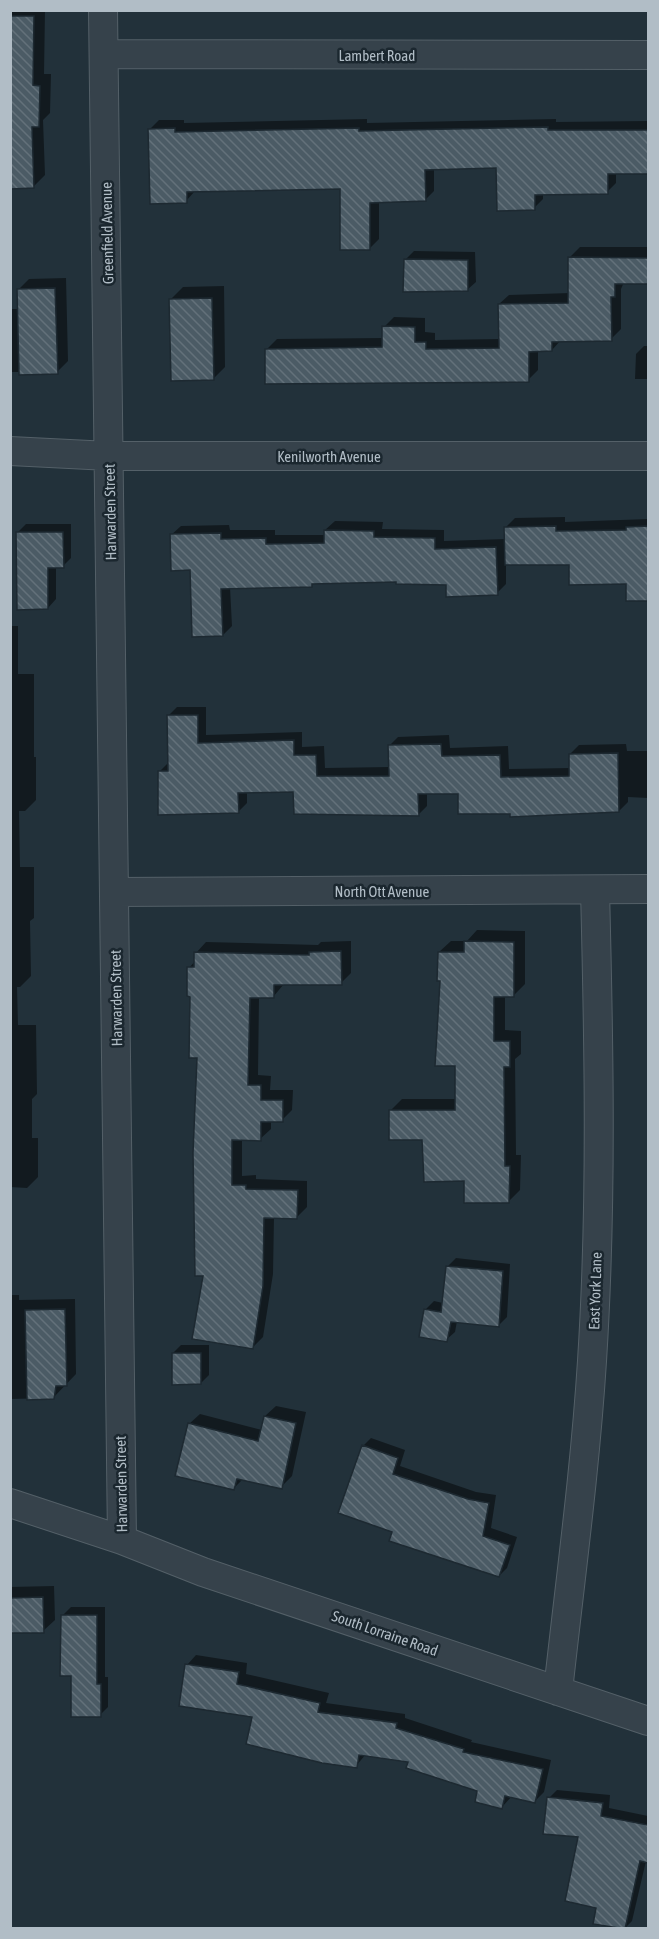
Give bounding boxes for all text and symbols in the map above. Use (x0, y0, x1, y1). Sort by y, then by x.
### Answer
street label: Lambert Road (339, 47, 415, 64)
street label: Greenfield Avenue (98, 182, 116, 284)
street label: Kenilworth Avenue (277, 448, 381, 465)
street label: Harwarden Street (101, 464, 119, 560)
street label: North Ott Avenue (335, 883, 430, 900)
street label: Harwarden Street (107, 950, 125, 1046)
street label: East York Lane (585, 1252, 605, 1330)
street label: Harwarden Street (112, 1436, 130, 1532)
street label: South Lorraine Road (330, 1607, 440, 1659)

